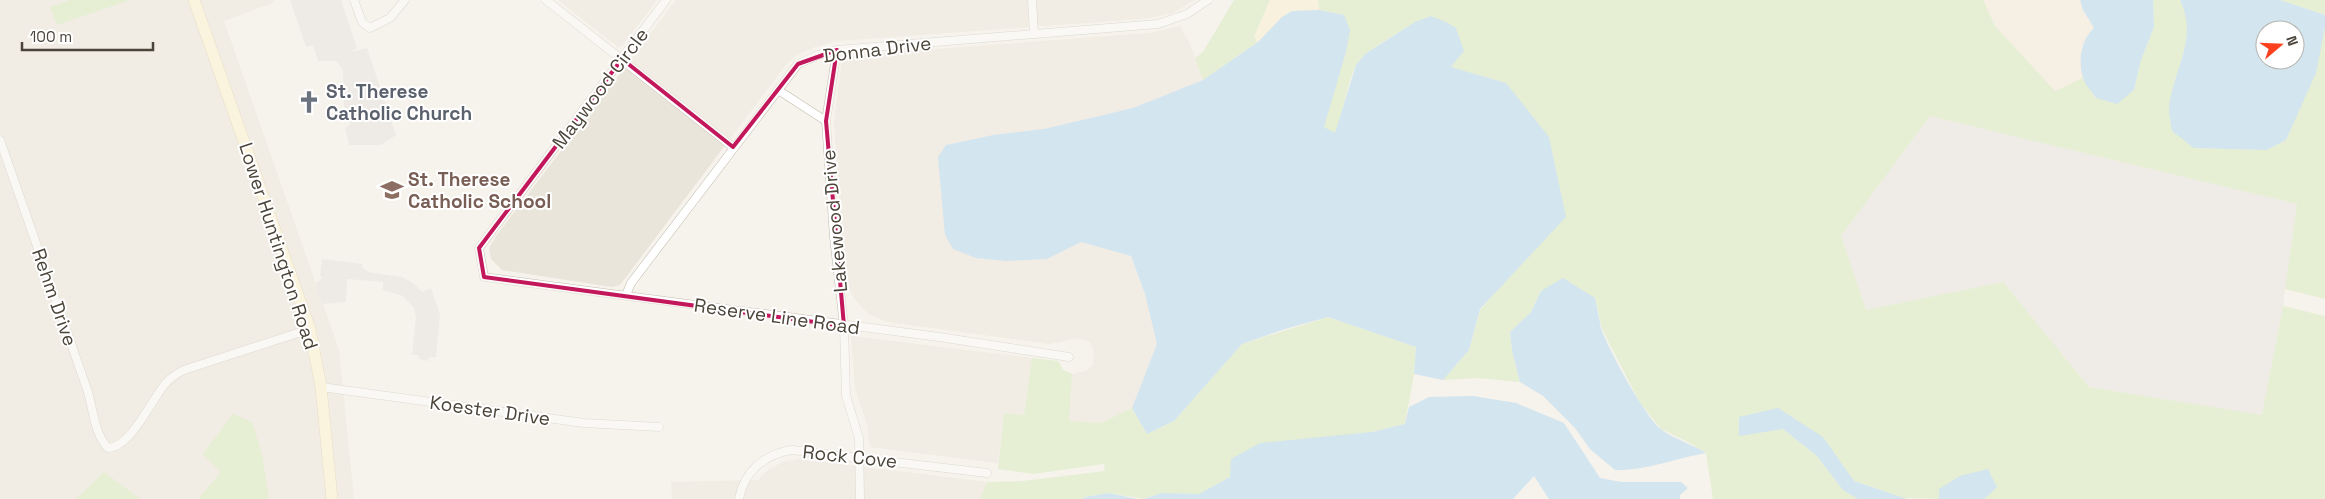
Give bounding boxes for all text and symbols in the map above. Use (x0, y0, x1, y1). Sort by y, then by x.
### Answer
scale bar (22, 20, 154, 52)
north arrow (2255, 20, 2305, 70)
street label: Maywood Circle (547, 23, 654, 154)
text: 100 m (30, 27, 72, 46)
street label: Donna Drive (821, 30, 933, 69)
text: N (2282, 33, 2302, 48)
place label: St. Therese Catholic Church (326, 79, 472, 126)
church icon: St. Therese Catholic Church (296, 89, 322, 115)
street label: Lower Huntington Road (233, 139, 324, 353)
street label: Lakewood Drive (816, 149, 853, 293)
place label: St. Therese Catholic School (408, 167, 551, 214)
school or university icon: St. Therese Catholic School (379, 177, 405, 203)
street label: Rehm Drive (26, 245, 83, 349)
street label: Reserve Line Road (692, 292, 861, 341)
street label: Koester Drive (428, 390, 552, 431)
street label: Rock Cove (801, 439, 898, 474)

